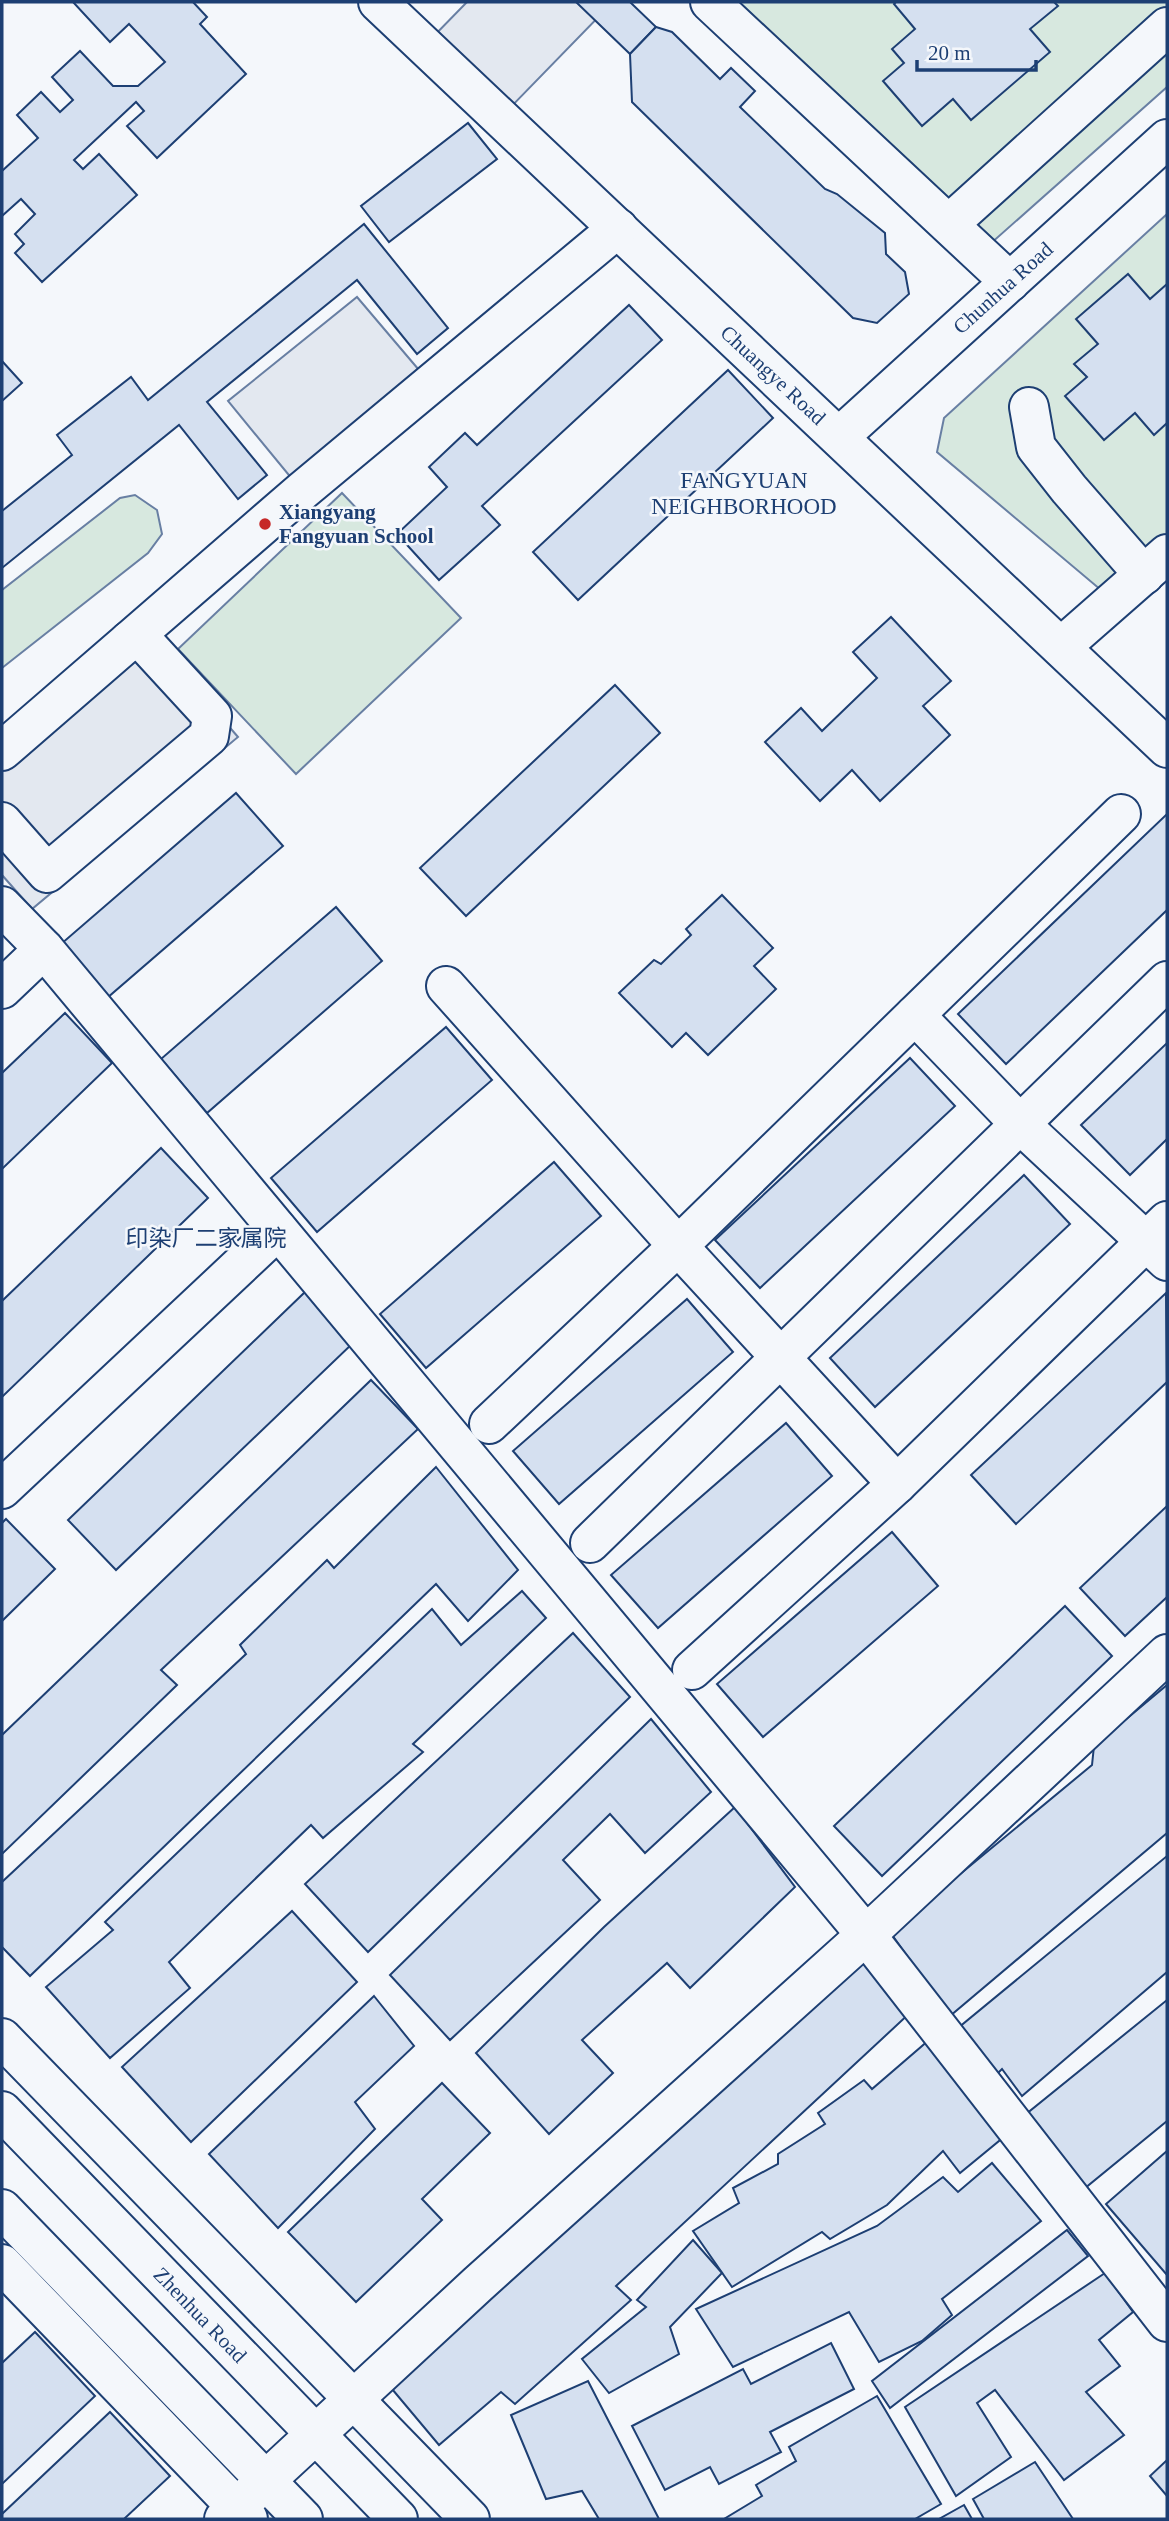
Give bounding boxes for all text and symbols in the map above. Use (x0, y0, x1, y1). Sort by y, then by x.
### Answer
scale bar (917, 28, 1036, 72)
text: 20 m (928, 41, 971, 65)
street label: Chunhua Road (948, 237, 1058, 339)
street label: Chuangye Road (716, 320, 831, 430)
district label: FANGYUAN NEIGHBORHOOD (651, 468, 837, 519)
place label: Xiangyang Fangyuan School (279, 500, 434, 548)
marker: Xiangyang Fangyuan School (257, 516, 273, 532)
district label: 印染厂二家属院 (126, 1226, 287, 1251)
street label: Zhenhua Road (149, 2262, 252, 2368)

